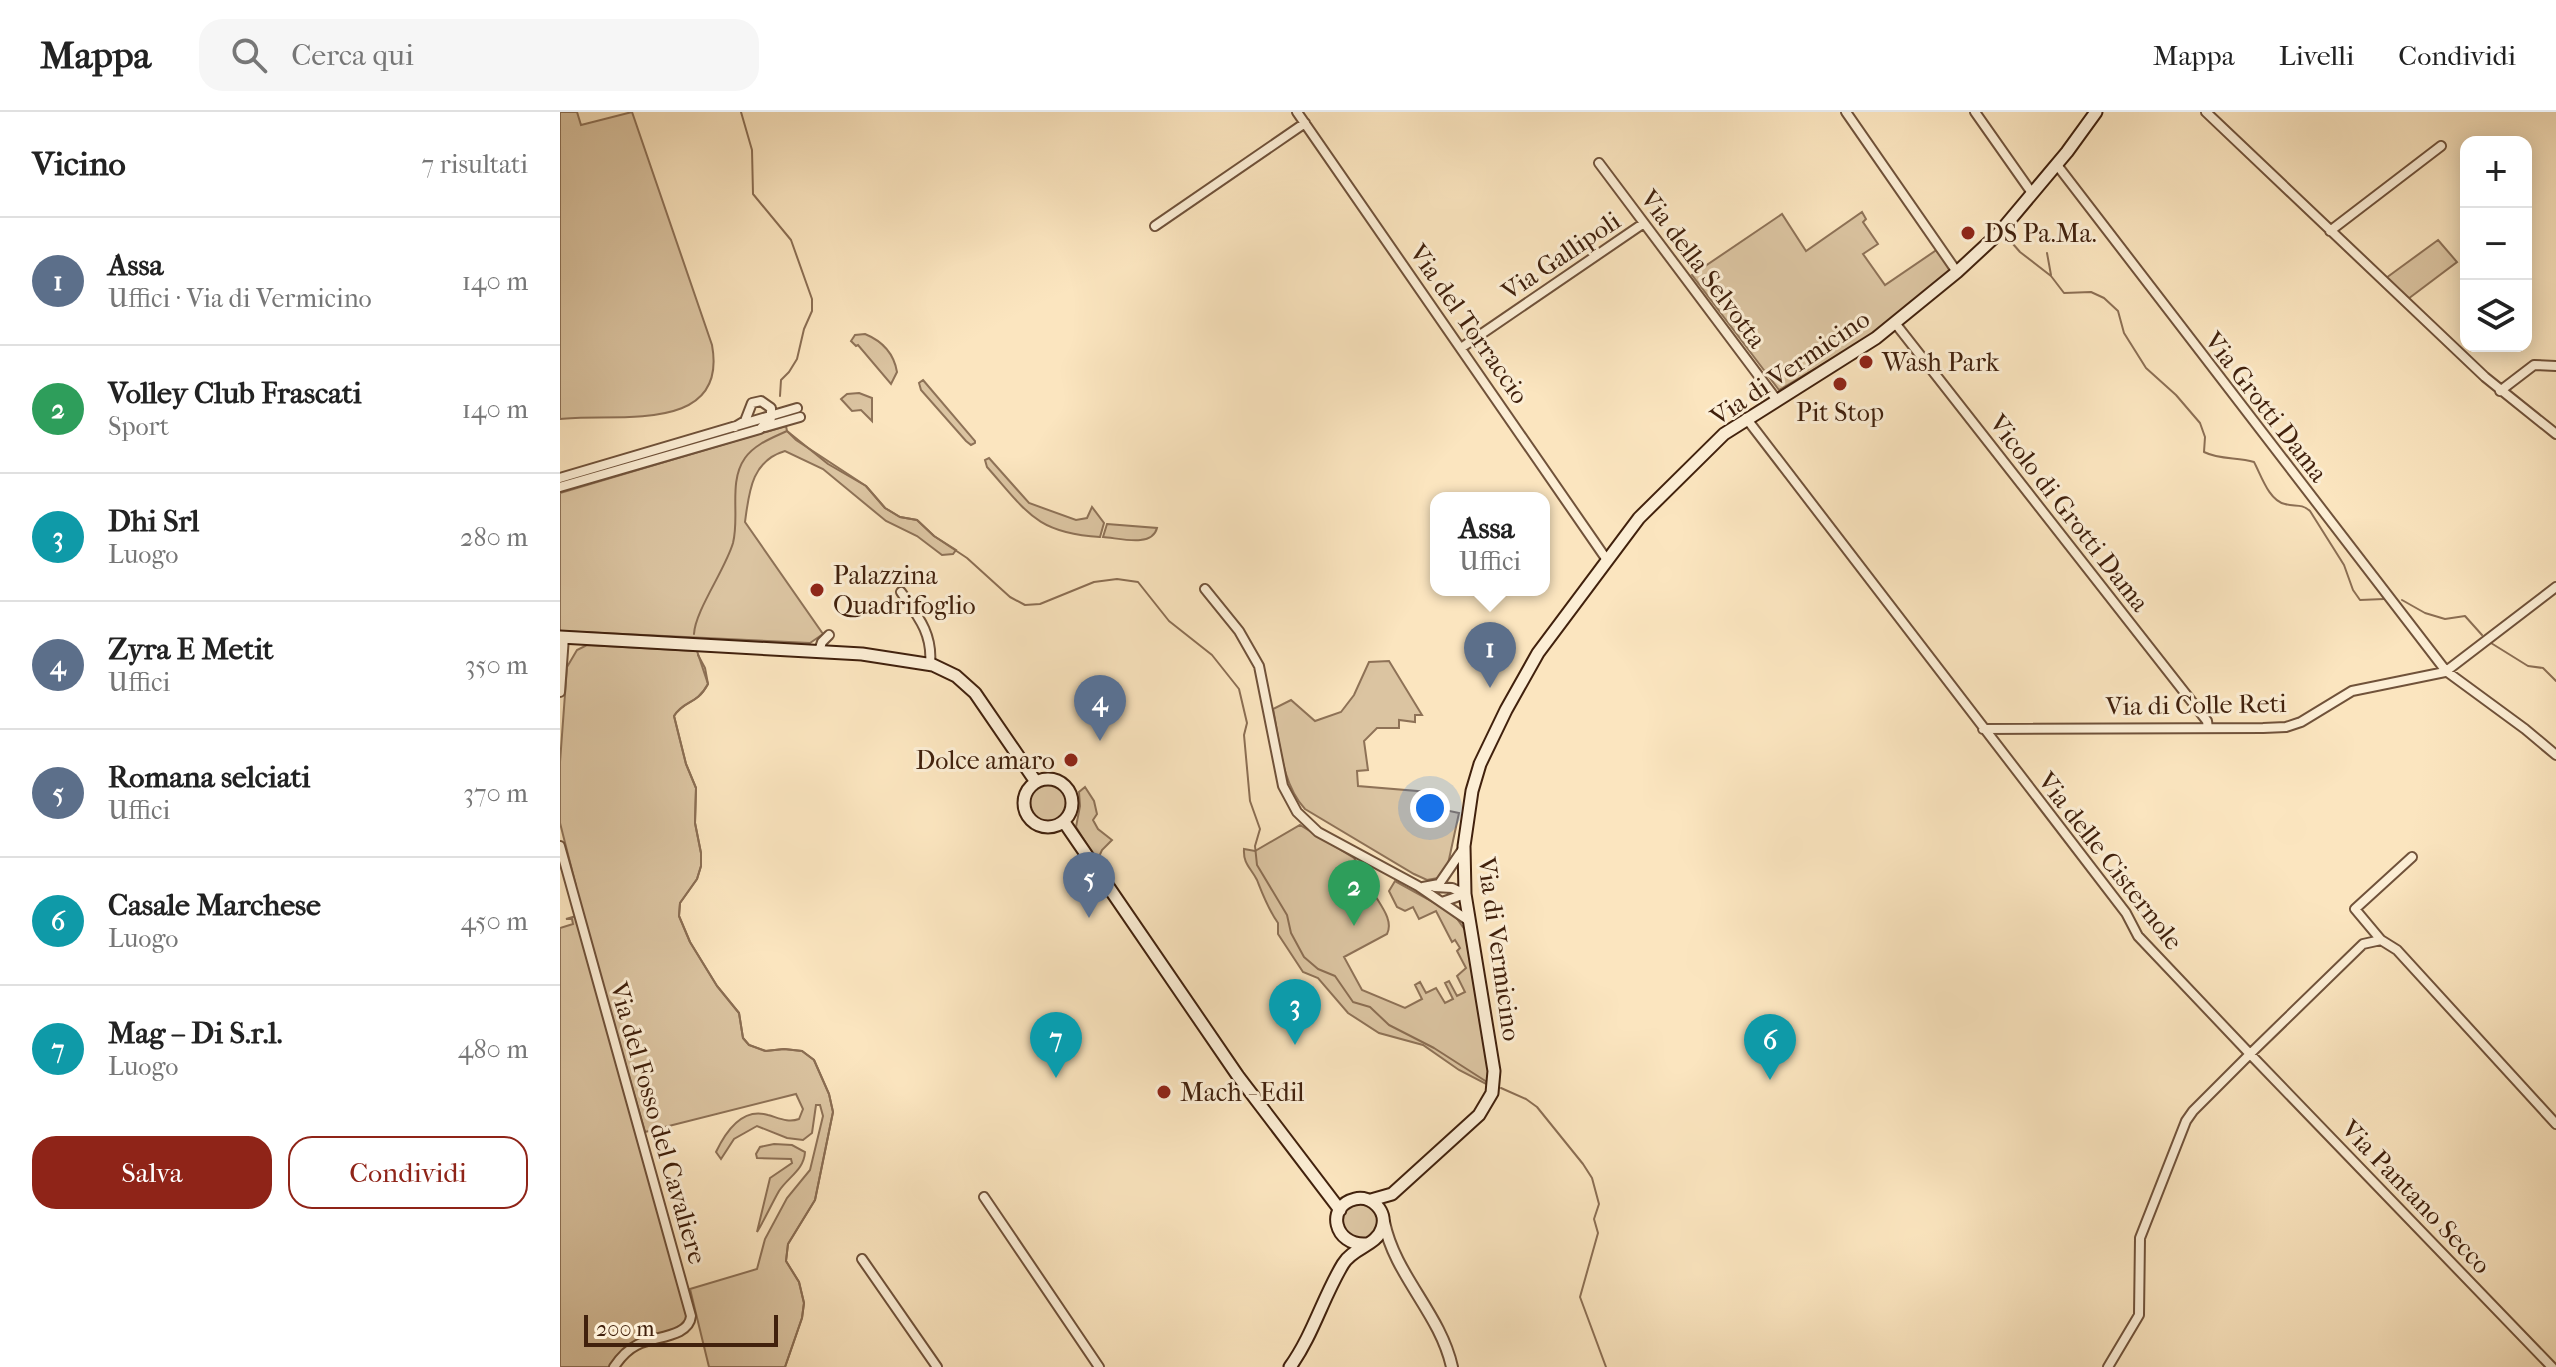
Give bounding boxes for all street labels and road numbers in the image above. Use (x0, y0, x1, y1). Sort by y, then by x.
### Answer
street label: Via della Selvotta (1633, 183, 1773, 355)
street label: Via Gallipoli (1495, 205, 1627, 308)
street label: Via del Torraccio (1402, 237, 1536, 410)
street label: Via di Vermicino (1704, 303, 1875, 433)
street label: Via Grotti Dama (2197, 325, 2335, 489)
street label: Vicolo di Grotti Dama (1982, 407, 2156, 619)
street label: Via di Colle Reti (2104, 688, 2287, 722)
street label: Via delle Cisternole (2030, 765, 2189, 956)
street label: Via di Vermicino (1471, 854, 1527, 1043)
street label: Via del Fosso del Cavaliere (603, 978, 713, 1268)
street label: Via Pantano Secco (2334, 1113, 2497, 1280)

